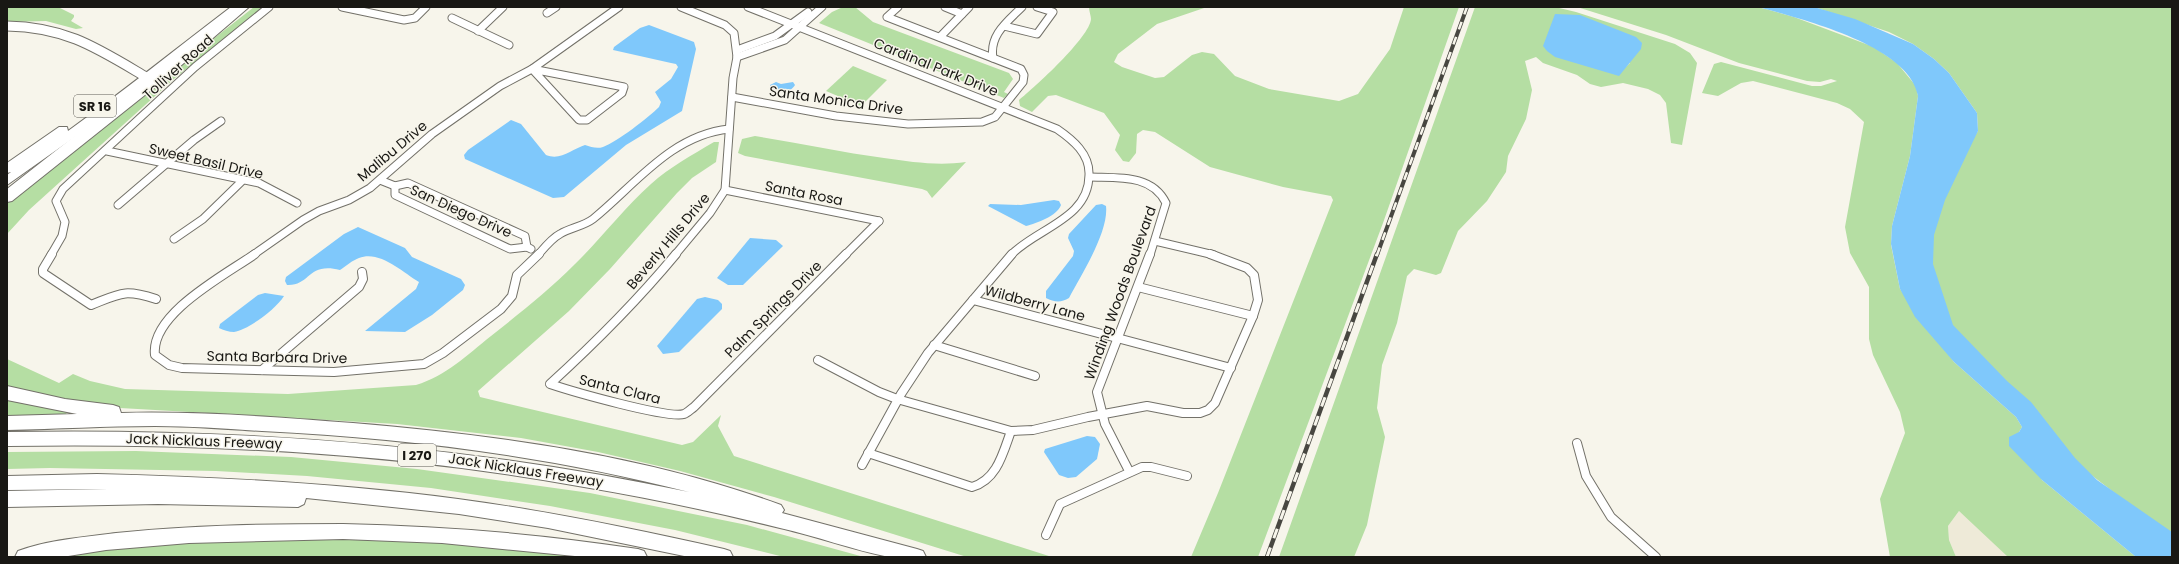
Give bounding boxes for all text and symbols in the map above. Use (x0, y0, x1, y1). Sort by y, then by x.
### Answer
street label: Tolliver Road (138, 30, 218, 104)
street label: Cardinal Park Drive (871, 33, 1002, 101)
street label: Santa Monica Drive (768, 81, 905, 119)
road number: SR 16 (74, 95, 116, 117)
street label: Malibu Drive (353, 116, 431, 186)
street label: Sweet Basil Drive (147, 138, 266, 184)
street label: Santa Rosa (763, 176, 845, 210)
street label: San Diego Drive (407, 180, 515, 243)
street label: Beverly Hills Drive (622, 188, 715, 293)
street label: Winding Woods Boulevard (1079, 203, 1161, 383)
street label: Palm Springs Drive (720, 256, 826, 362)
street label: Wildberry Lane (982, 280, 1088, 326)
street label: Santa Barbara Drive (207, 346, 348, 368)
street label: Santa Clara (577, 369, 663, 409)
street label: Jack Nicklaus Freeway (125, 428, 283, 454)
road number: I 270 (398, 444, 436, 466)
street label: Jack Nicklaus Freeway (447, 448, 605, 492)

